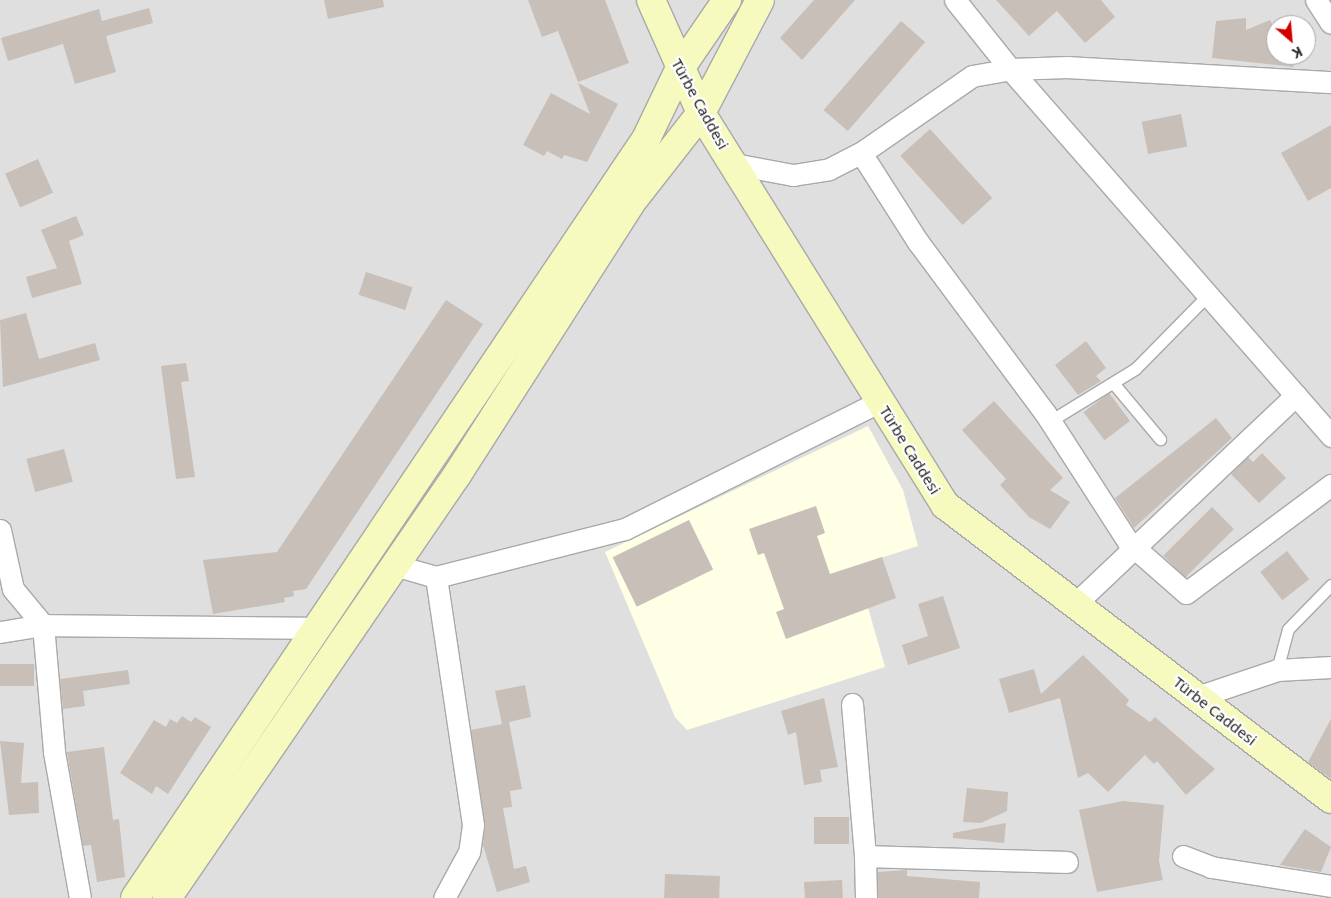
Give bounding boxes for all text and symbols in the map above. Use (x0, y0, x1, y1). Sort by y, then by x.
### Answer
north arrow (1266, 15, 1316, 65)
text: K (1289, 42, 1306, 63)
street label: Türbe Caddesi (668, 56, 732, 152)
street label: Türbe Caddesi (876, 403, 944, 497)
street label: Türbe Caddesi (1170, 673, 1260, 749)

